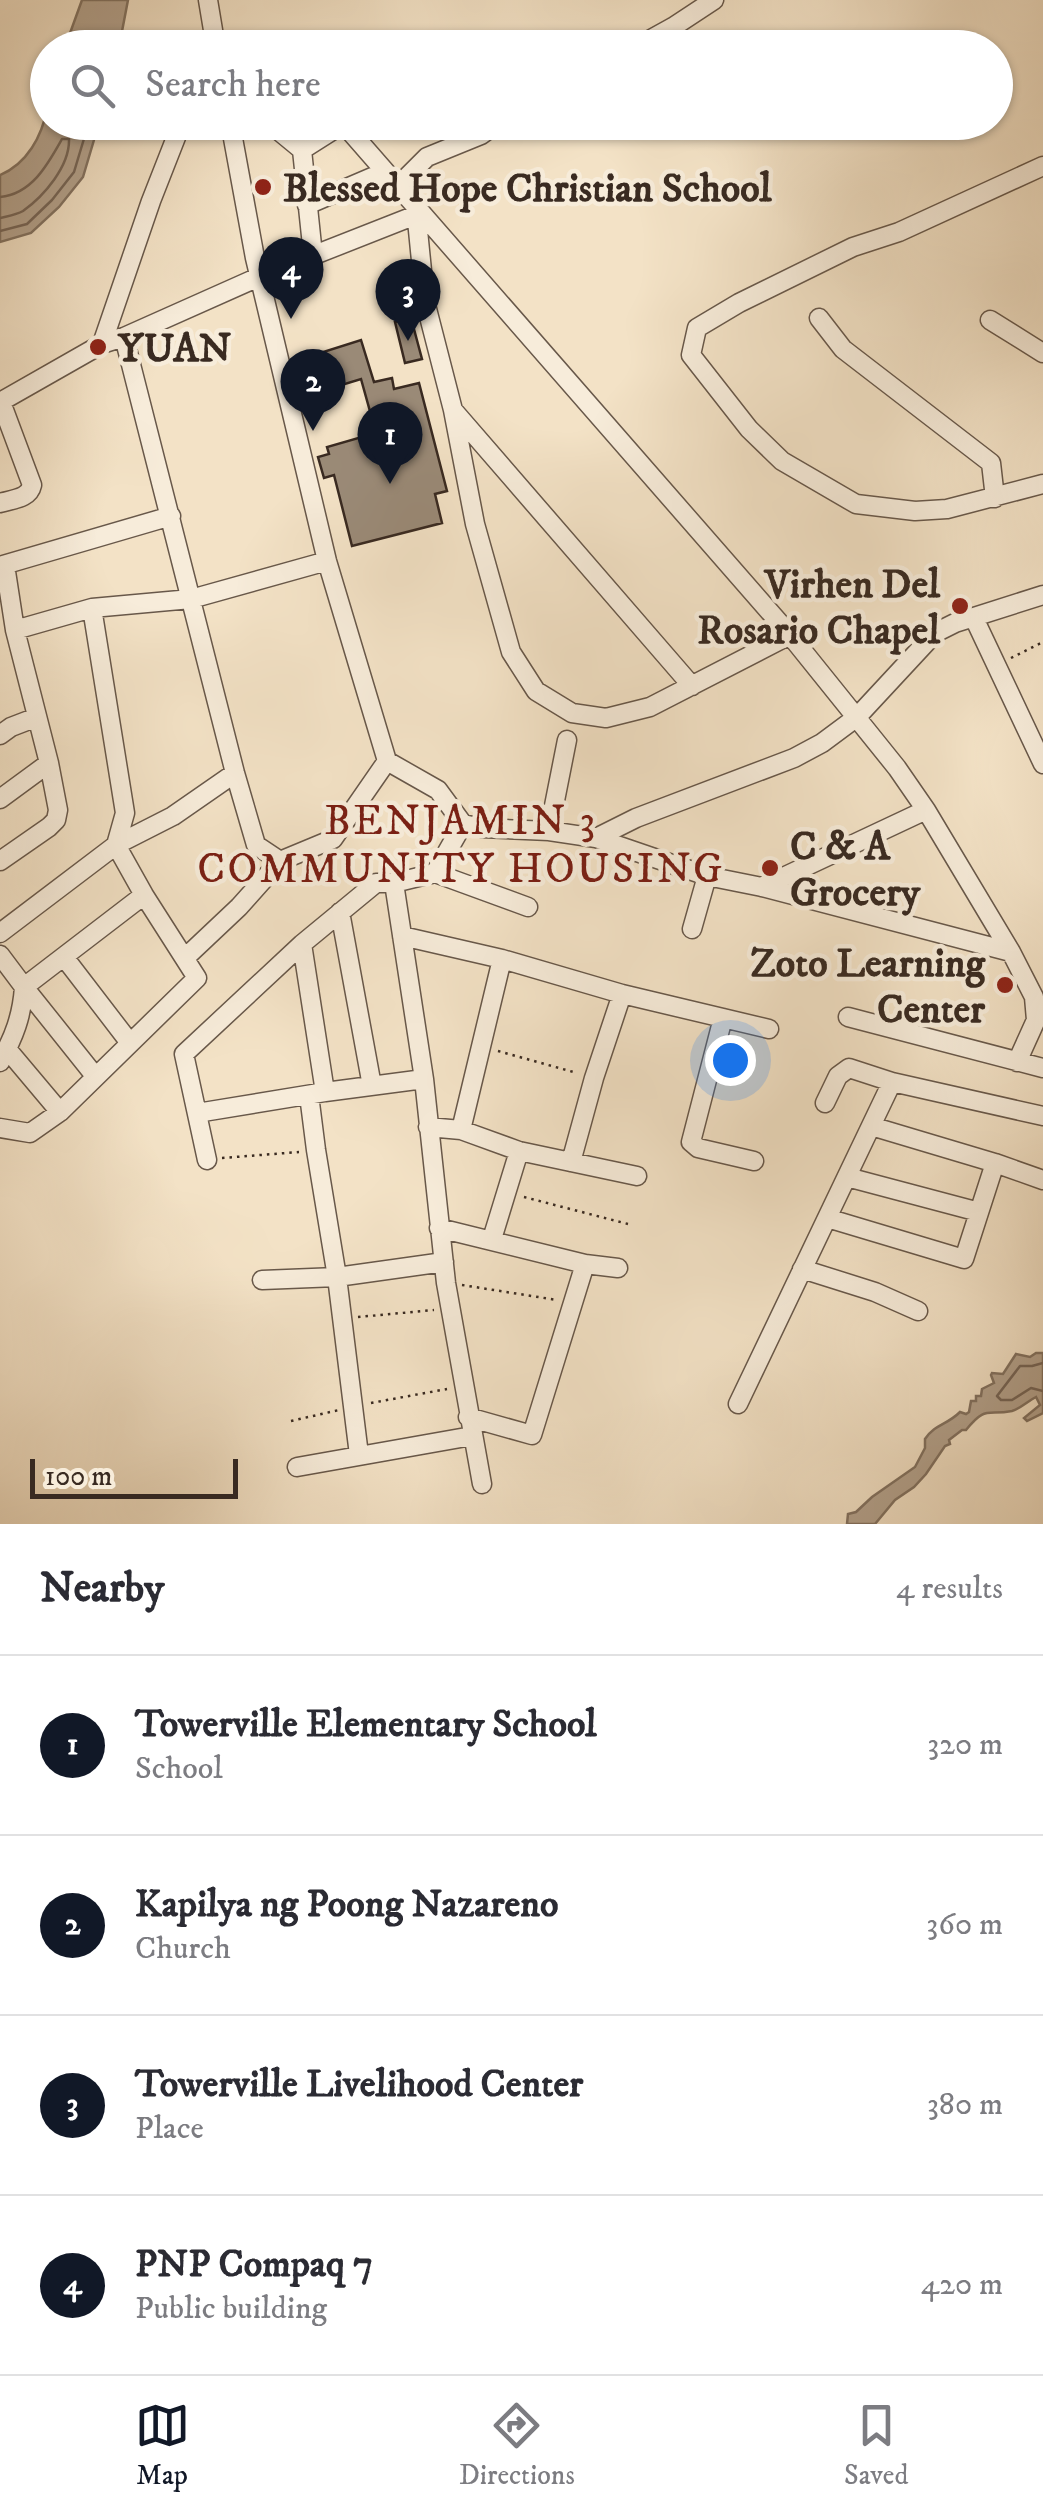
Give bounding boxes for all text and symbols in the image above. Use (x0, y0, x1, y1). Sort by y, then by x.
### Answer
search box (30, 30, 1013, 140)
icon: search (65, 58, 120, 113)
text: Search here (145, 61, 321, 109)
place label: Blessed Hope Christian School (283, 165, 773, 215)
marker: Blessed Hope Christian School (252, 176, 274, 198)
pin: 4 (258, 236, 324, 319)
pin: 3 (376, 258, 440, 341)
place label: YUAN (117, 325, 232, 375)
marker: YUAN (87, 336, 109, 358)
pin: 2 (280, 348, 346, 431)
pin: 1 (358, 402, 422, 484)
place label: Virhen Del Rosario Chapel (697, 561, 941, 657)
marker: Virhen Del Rosario Chapel (949, 595, 971, 617)
district label: BENJAMIN 3 COMMUNITY HOUSING (197, 796, 725, 896)
place label: C & A Grocery (790, 823, 921, 919)
marker: C & A Grocery (759, 857, 781, 879)
place label: Zoto Learning Center (750, 940, 987, 1036)
marker: Zoto Learning Center (994, 974, 1016, 996)
your location (705, 1035, 756, 1086)
scale bar (30, 1454, 238, 1498)
text: 100 m (45, 1459, 112, 1494)
text: Nearby (40, 1563, 164, 1615)
text: 4 results (896, 1569, 1003, 1609)
text: Towerville Elementary School (135, 1701, 597, 1749)
text: 1 (67, 1725, 78, 1765)
text: 320 m (927, 1725, 1003, 1765)
text: School (135, 1749, 223, 1789)
text: Kapilya ng Poong Nazareno (135, 1881, 558, 1929)
text: 2 (65, 1905, 80, 1945)
text: 360 m (926, 1905, 1003, 1945)
text: Church (135, 1929, 231, 1969)
text: Towerville Livelihood Center (135, 2061, 583, 2109)
text: 3 (67, 2085, 78, 2125)
text: 380 m (927, 2085, 1003, 2125)
text: Place (135, 2109, 204, 2149)
text: PNP Compaq 7 (135, 2241, 373, 2289)
text: 4 (63, 2265, 82, 2305)
text: 420 m (921, 2265, 1003, 2305)
text: Public building (135, 2289, 327, 2329)
tab: Map (135, 2398, 190, 2493)
tab: Directions (459, 2398, 575, 2493)
tab: Saved (844, 2398, 908, 2493)

